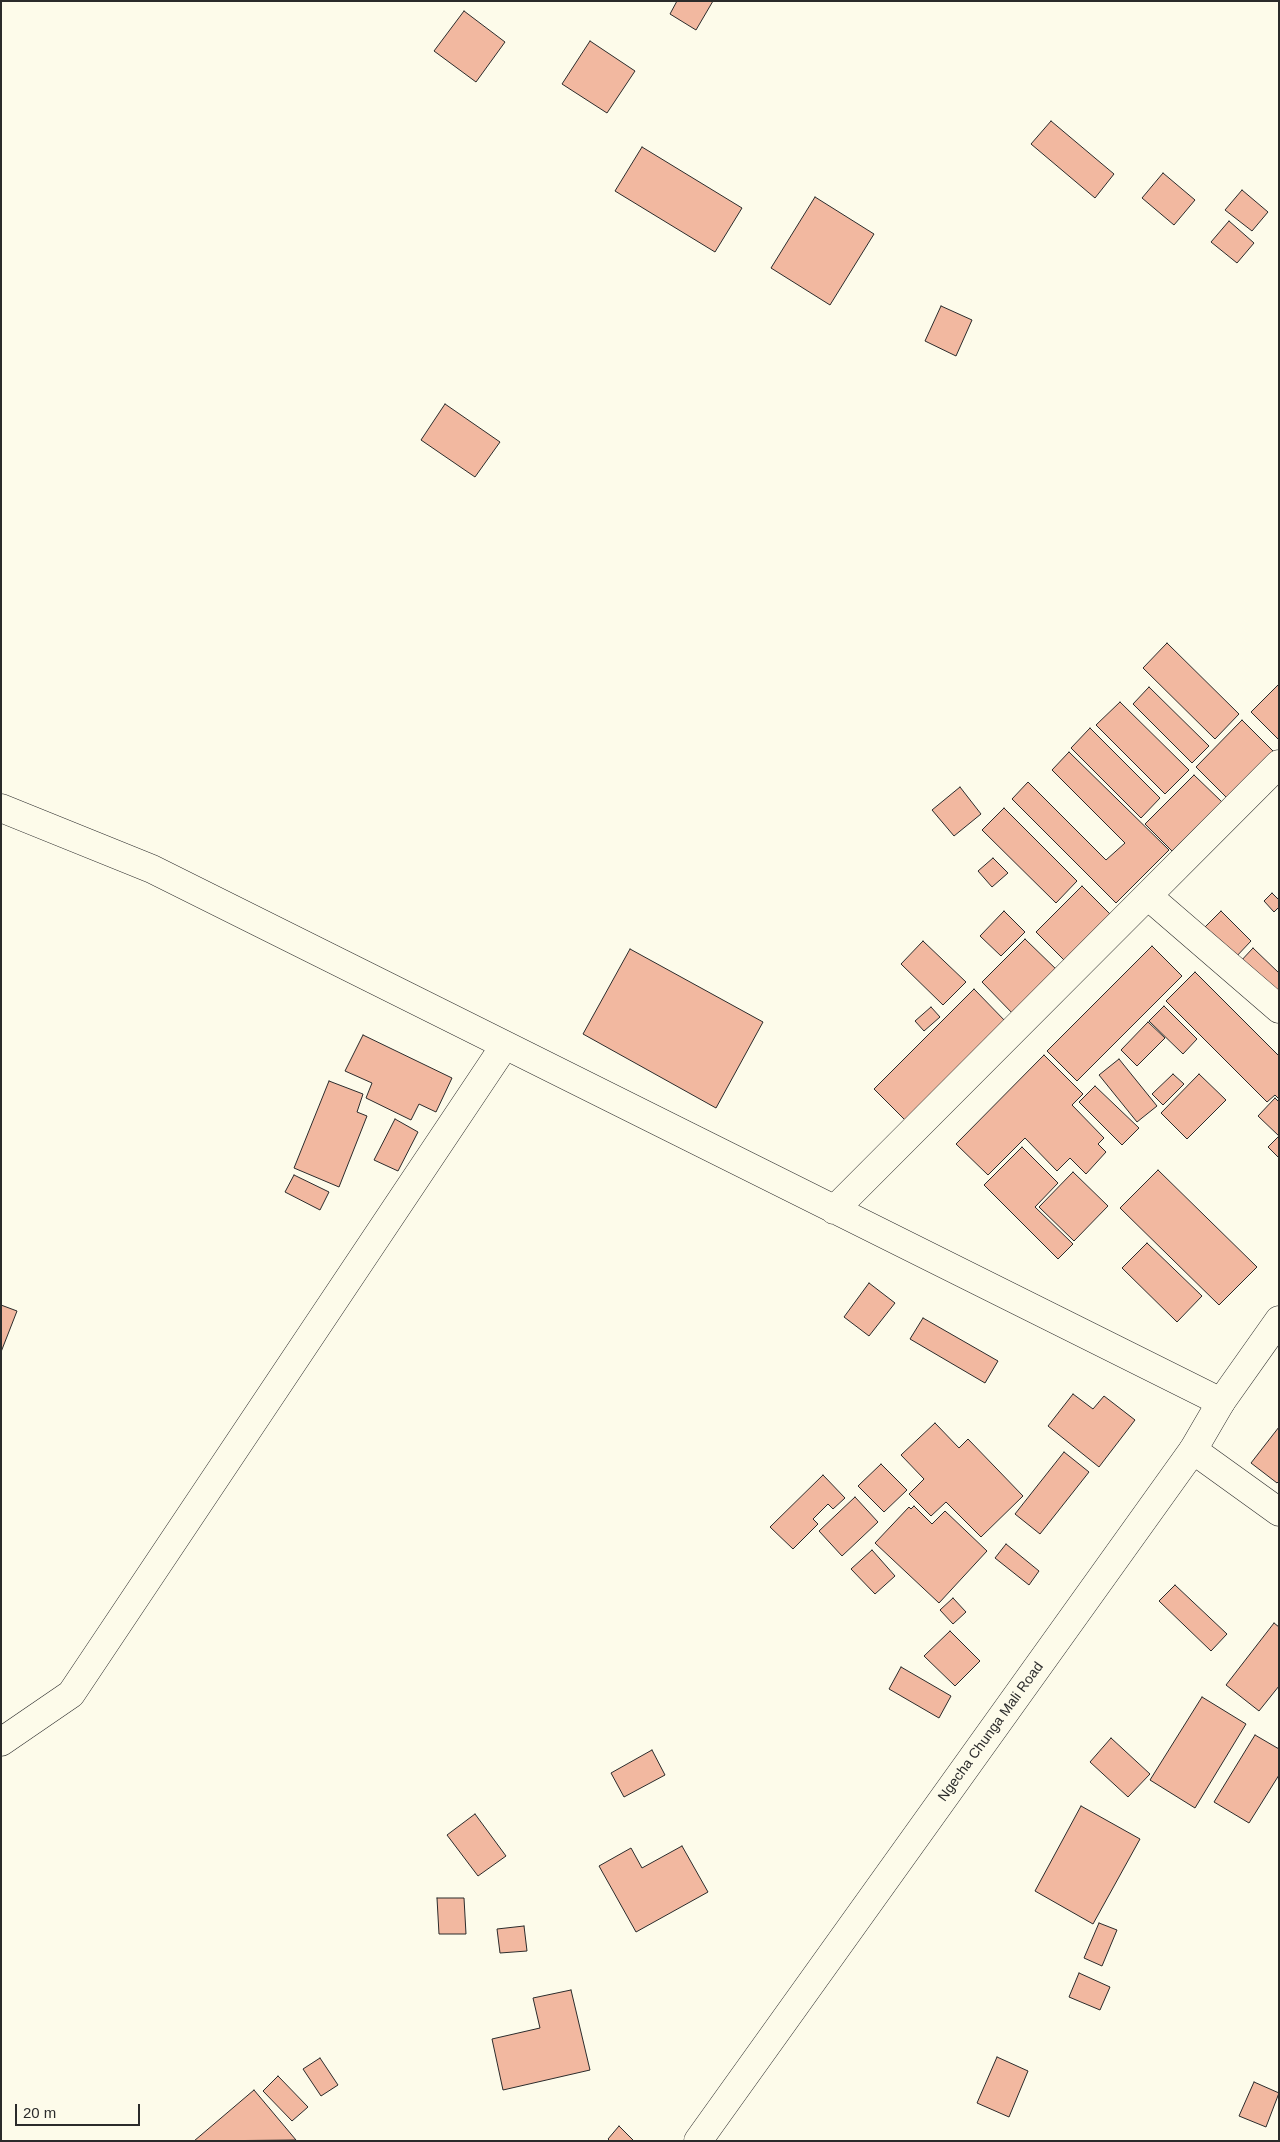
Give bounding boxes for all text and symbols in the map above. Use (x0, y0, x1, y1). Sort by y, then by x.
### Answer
street label: Ngecha Chunga Mali Road (935, 1659, 1047, 1805)
scale bar (18, 2094, 142, 2126)
text: 20 m (23, 2104, 56, 2121)

